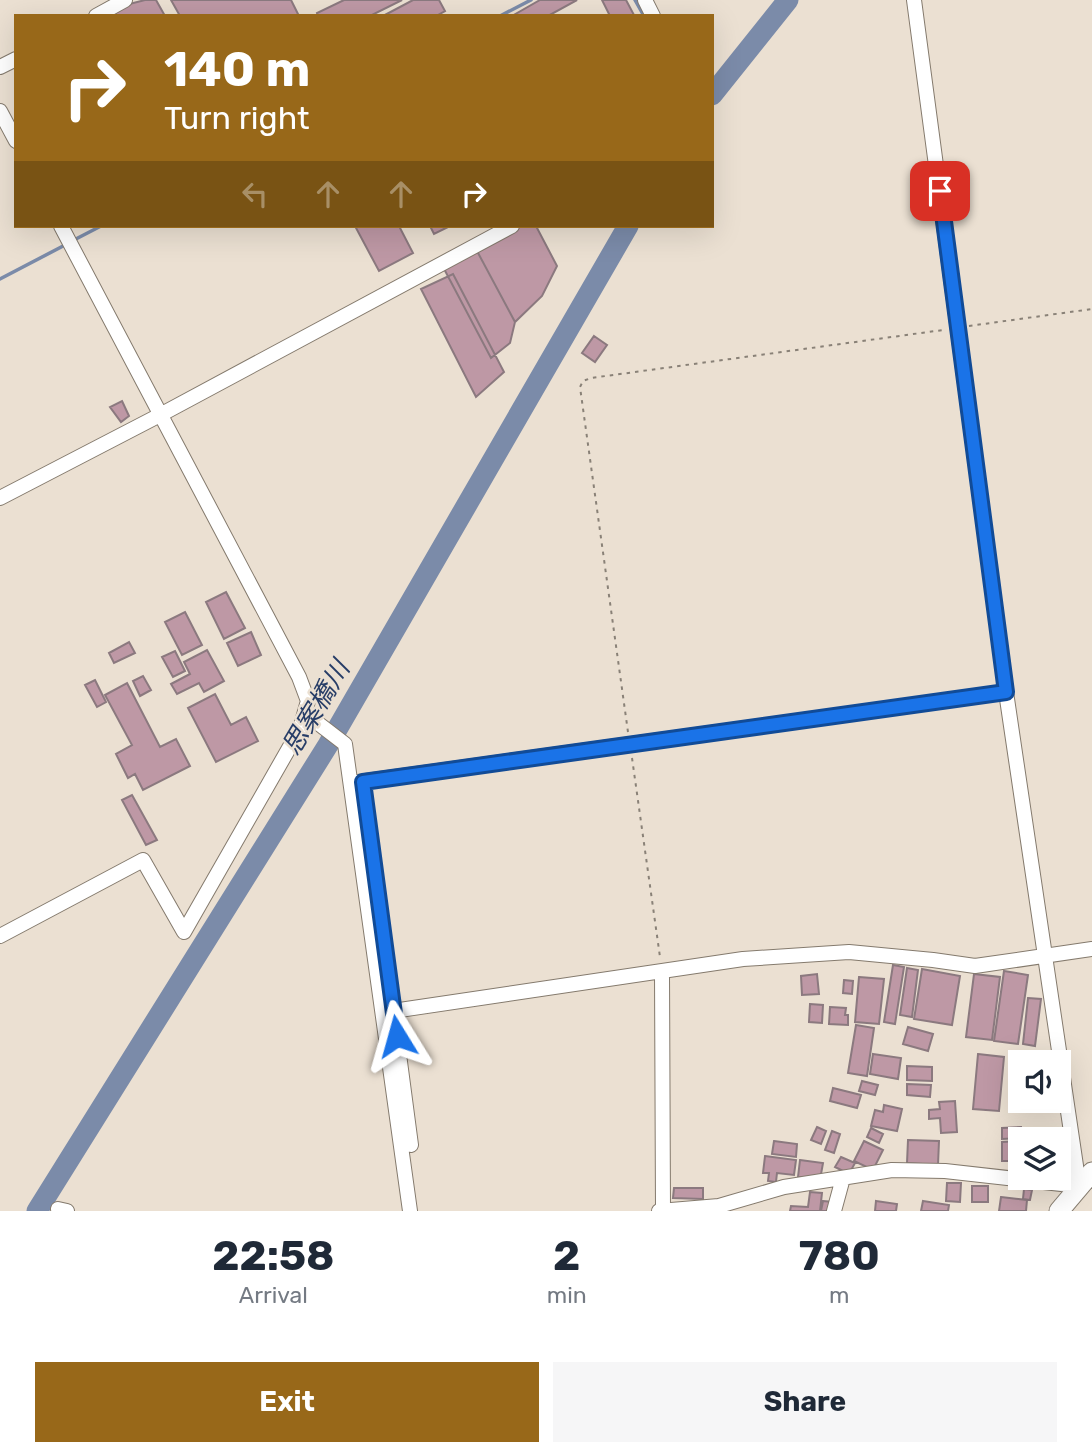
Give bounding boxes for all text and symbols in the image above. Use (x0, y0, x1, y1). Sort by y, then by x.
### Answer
text: 140 m (164, 40, 310, 98)
icon: right (49, 42, 140, 133)
text: Turn right (164, 99, 309, 137)
pin (910, 161, 970, 221)
icon: arrive (921, 172, 959, 210)
icon: left (236, 175, 274, 213)
icon: ahead (309, 175, 347, 213)
icon: ahead (382, 175, 420, 213)
icon: right (455, 175, 493, 213)
water label: 思案橋川 (276, 653, 358, 761)
position arrow (360, 999, 434, 1073)
map controls (1008, 1050, 1071, 1190)
button: sound (1008, 1050, 1071, 1113)
button: layers (1008, 1127, 1071, 1190)
text: 22:58 (212, 1231, 335, 1281)
text: 2 (553, 1231, 580, 1281)
text: 780 (799, 1231, 880, 1281)
text: Arrival (239, 1281, 308, 1309)
text: min (547, 1281, 587, 1309)
text: m (829, 1281, 850, 1309)
button: Exit (35, 1362, 539, 1442)
button: Share (553, 1362, 1057, 1442)

